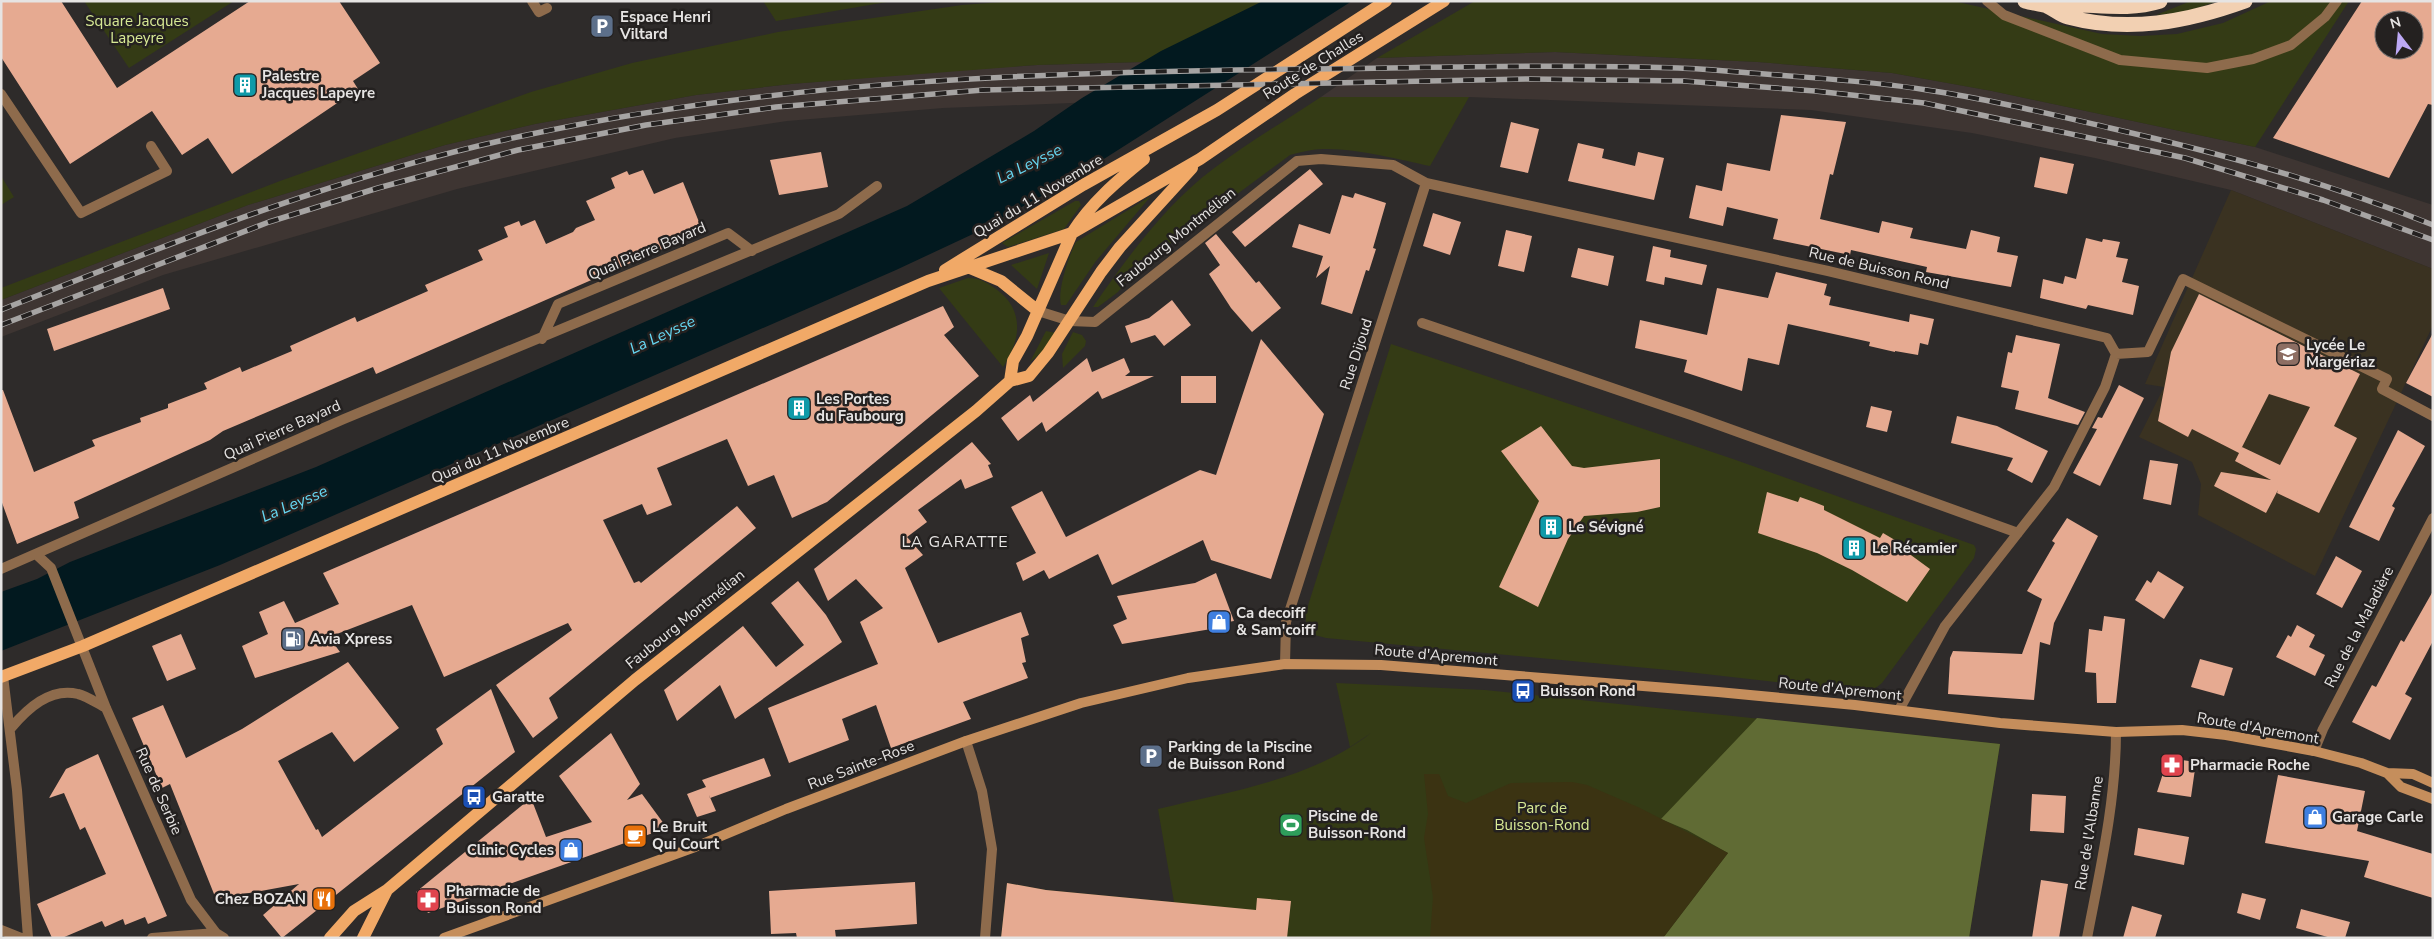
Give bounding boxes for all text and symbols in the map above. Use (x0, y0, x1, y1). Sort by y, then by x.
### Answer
place label: Espace Henri Viltard (619, 7, 711, 44)
north arrow (2374, 10, 2424, 60)
park label: Square Jacques Lapeyre (85, 11, 189, 48)
text: N (2388, 12, 2403, 34)
parking icon: Espace Henri Viltard (589, 13, 615, 39)
street label: Route de Challes (1259, 26, 1367, 104)
place label: Palestre Jacques Lapeyre (261, 66, 375, 103)
building icon: Palestre Jacques Lapeyre (232, 72, 258, 98)
water label: La Leysse (993, 138, 1066, 189)
street label: Quai du 11 Novembre (969, 149, 1107, 243)
street label: Faubourg Montmélian (1112, 183, 1240, 291)
street label: Quai Pierre Bayard (585, 217, 709, 285)
street label: Rue de Buisson Rond (1807, 242, 1951, 294)
water label: La Leysse (626, 310, 699, 360)
street label: Rue Dijoud (1335, 316, 1377, 392)
place label: Lycée Le Margériaz (2306, 335, 2375, 372)
school or university icon: Lycée Le Margériaz (2275, 341, 2301, 367)
place label: Les Portes du Faubourg (816, 389, 904, 426)
street label: Quai Pierre Bayard (220, 395, 344, 465)
building icon: Les Portes du Faubourg (786, 395, 812, 421)
street label: Quai du 11 Novembre (428, 412, 572, 488)
water label: La Leysse (258, 480, 331, 528)
building icon: Le Sévigné (1538, 514, 1564, 540)
place label: Le Sévigné (1568, 517, 1644, 537)
district label: LA GARATTE (901, 531, 1009, 553)
building icon: Le Récamier (1841, 535, 1867, 561)
place label: Le Récamier (1872, 538, 1957, 558)
street label: Rue de la Maladière (2320, 563, 2398, 691)
street label: Faubourg Montmélian (621, 565, 749, 673)
place label: Ca decoiff & Sam'coiff (1236, 603, 1316, 640)
shop icon: Ca decoiff & Sam'coiff (1206, 609, 1232, 635)
fuel station icon: Avia Xpress (280, 626, 306, 652)
place label: Avia Xpress (310, 629, 392, 649)
street label: Route d'Apremont (1374, 640, 1499, 670)
street label: Route d'Apremont (1778, 673, 1903, 705)
bus stop icon: Buisson Rond (1510, 678, 1536, 704)
place label: Buisson Rond (1540, 681, 1635, 701)
street label: Route d'Apremont (2195, 707, 2321, 749)
street label: Rue Sainte-Rose (805, 735, 917, 795)
place label: Parking de la Piscine de Buisson Rond (1168, 737, 1312, 774)
parking icon: Parking de la Piscine de Buisson Rond (1138, 743, 1164, 769)
street label: Rue de Serbie (131, 744, 187, 838)
pharmacy icon: Pharmacie Roche (2159, 752, 2185, 778)
place label: Pharmacie Roche (2190, 755, 2310, 775)
street label: Rue de l'Albanne (2070, 775, 2108, 891)
bus stop icon: Garatte (461, 784, 487, 810)
place label: Garatte (492, 787, 544, 807)
park label: Parc de Buisson-Rond (1494, 798, 1590, 835)
shop icon: Garage Carle (2302, 804, 2328, 830)
place label: Piscine de Buisson-Rond (1308, 806, 1406, 843)
place label: Garage Carle (2332, 807, 2423, 827)
sports icon: Piscine de Buisson-Rond (1278, 812, 1304, 838)
place label: Le Bruit Qui Court (652, 817, 720, 854)
cafe icon: Le Bruit Qui Court (622, 823, 648, 849)
shop icon: Clinic Cycles (558, 837, 584, 863)
place label: Clinic Cycles (467, 840, 554, 860)
place label: Pharmacie de Buisson Rond (446, 881, 541, 918)
restaurant icon: Chez BOZAN (311, 886, 337, 912)
pharmacy icon: Pharmacie de Buisson Rond (415, 887, 441, 913)
place label: Chez BOZAN (215, 889, 306, 909)

